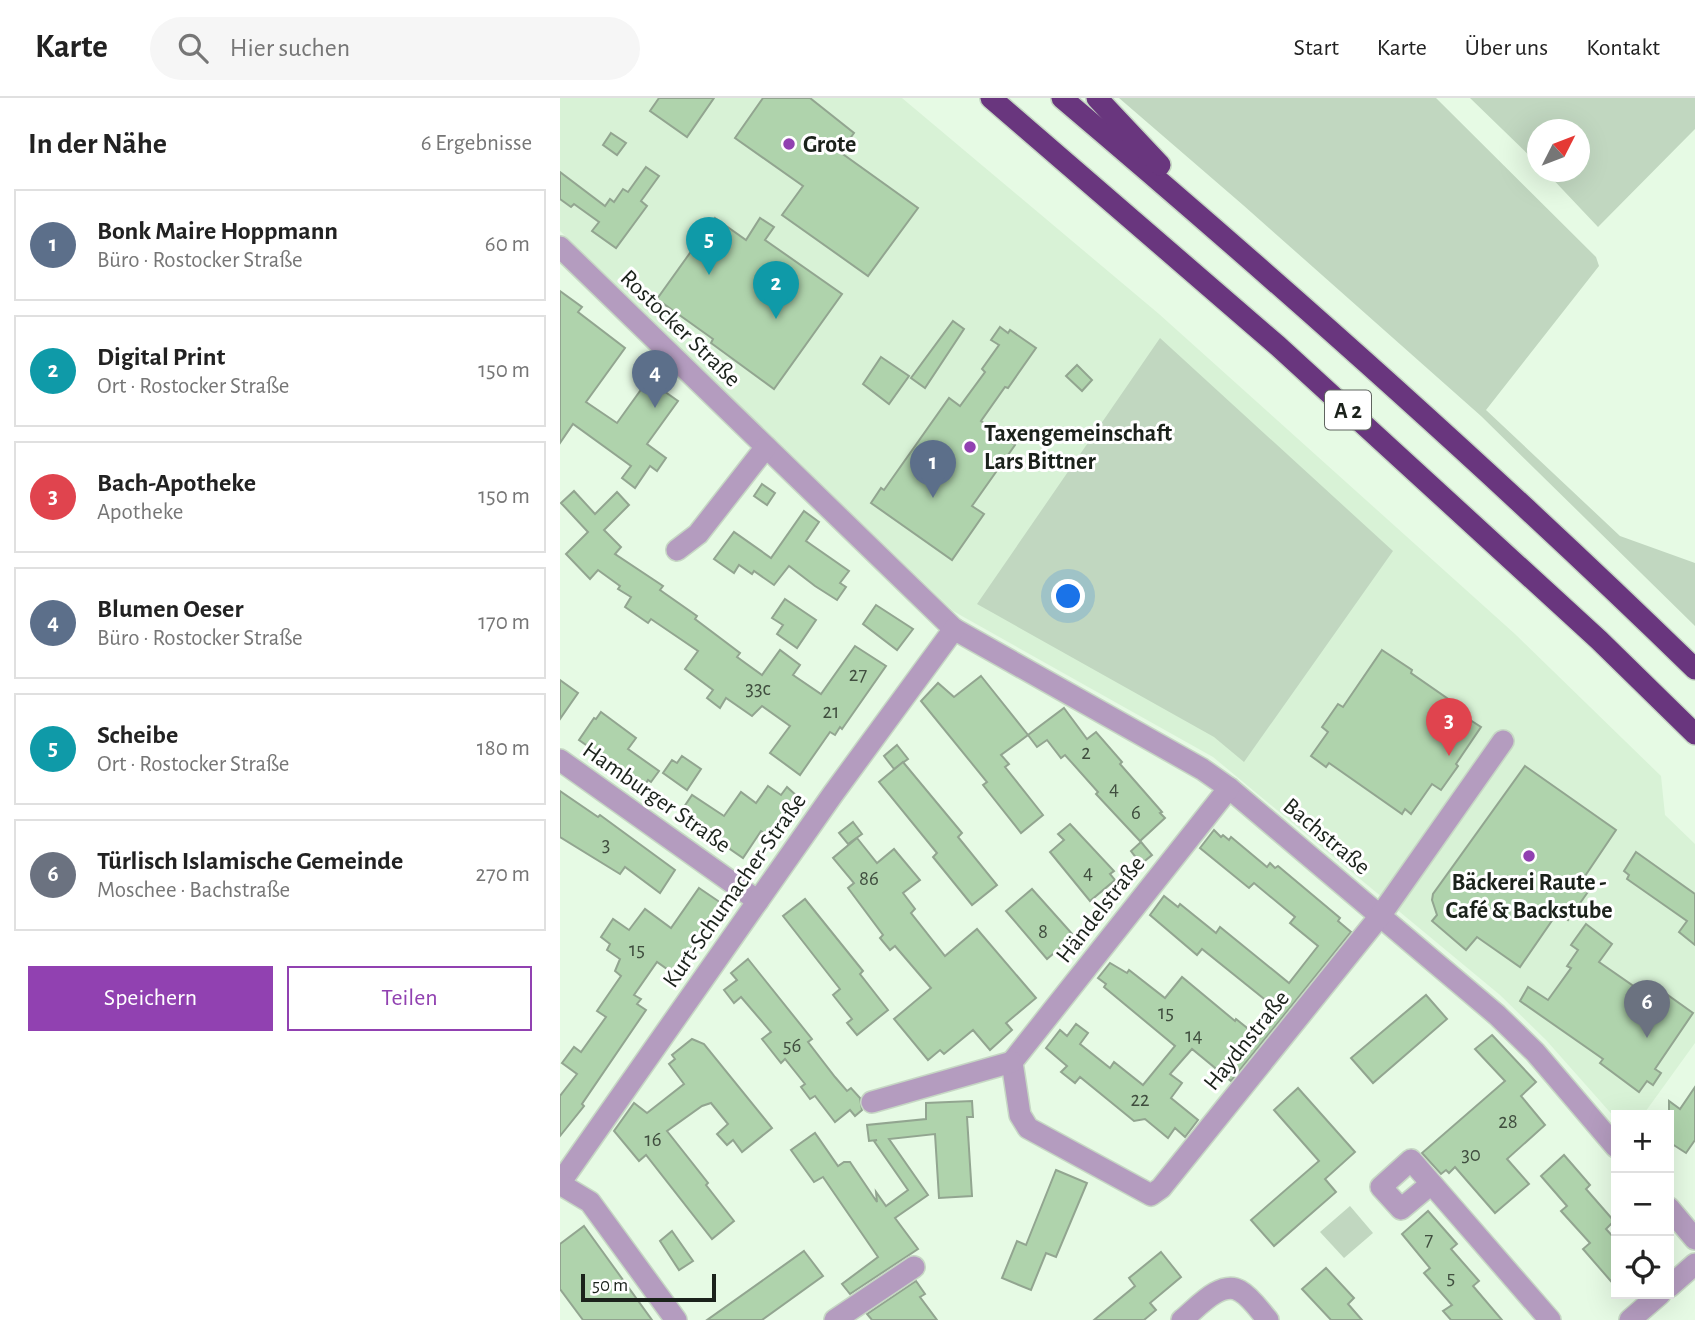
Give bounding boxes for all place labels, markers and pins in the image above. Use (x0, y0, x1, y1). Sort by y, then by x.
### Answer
place label: Grote (803, 133, 856, 157)
marker: Grote (781, 136, 797, 152)
pin: 5 (686, 217, 732, 275)
pin: 2 (753, 261, 799, 319)
pin: 4 (632, 350, 678, 408)
place label: Taxengemeinschaft Lars Bittner (984, 422, 1172, 474)
marker: Taxengemeinschaft Lars Bittner (962, 439, 978, 455)
pin: 1 (910, 440, 956, 498)
pin: 3 (1426, 698, 1472, 756)
marker: Bäckerei Raute - Café & Backstube (1521, 848, 1537, 864)
place label: Bäckerei Raute - Café & Backstube (1445, 871, 1613, 923)
pin: 6 (1624, 980, 1670, 1038)

